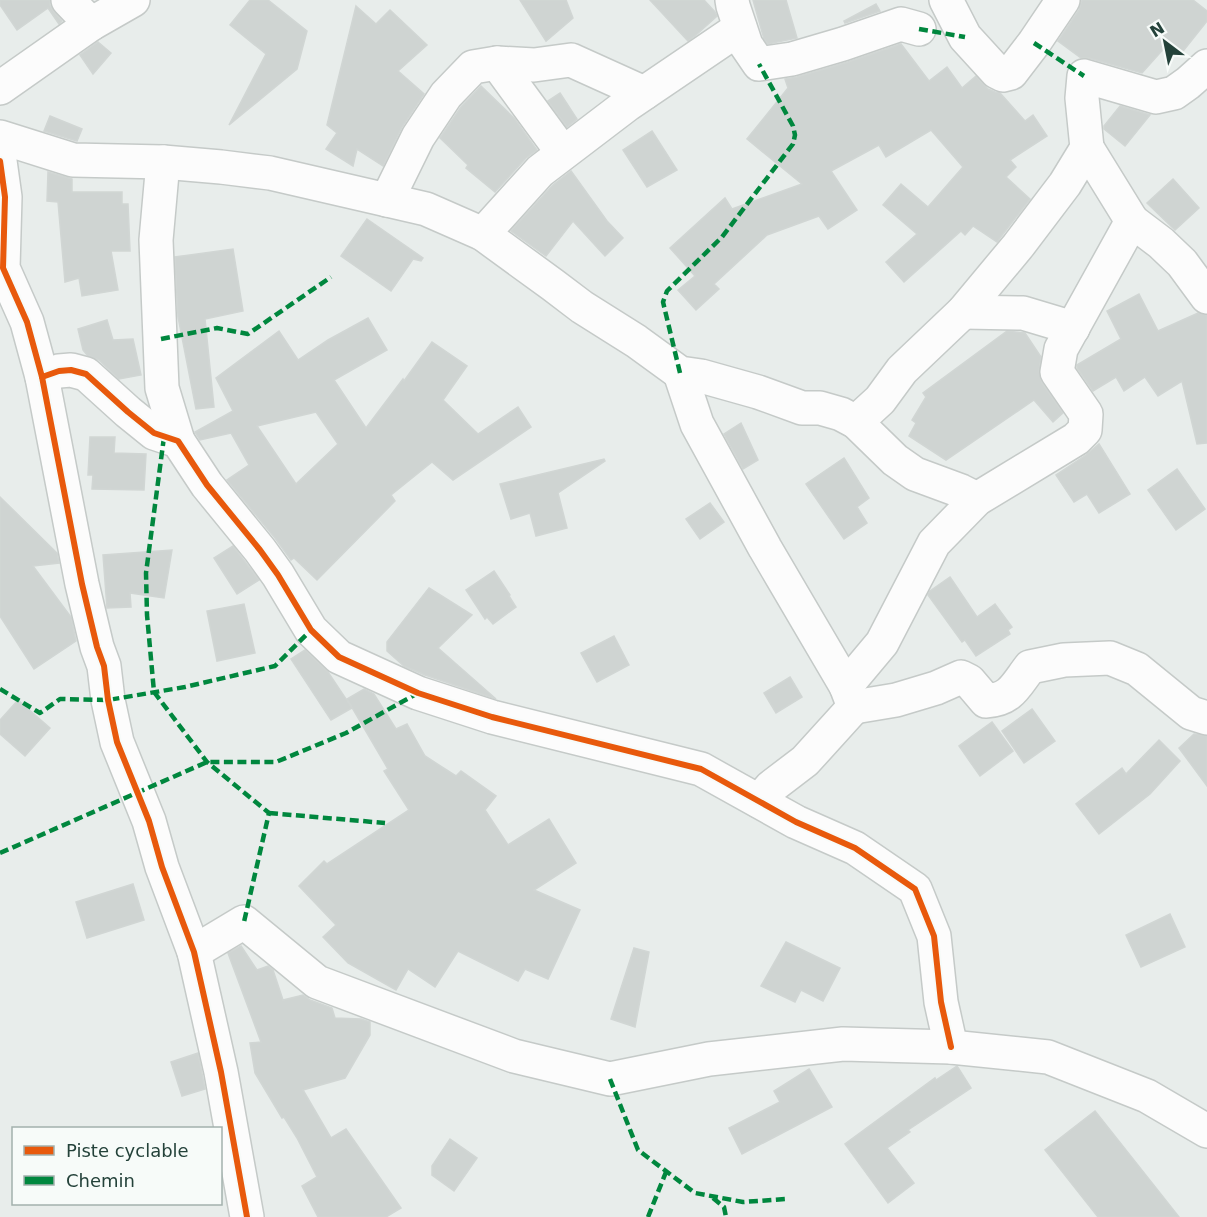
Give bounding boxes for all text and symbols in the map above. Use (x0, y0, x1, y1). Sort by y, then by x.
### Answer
north arrow (1135, 12, 1195, 72)
text: N (1147, 18, 1168, 41)
legend (12, 1127, 222, 1205)
text: Piste cyclable (66, 1140, 189, 1161)
text: Chemin (66, 1170, 135, 1191)

